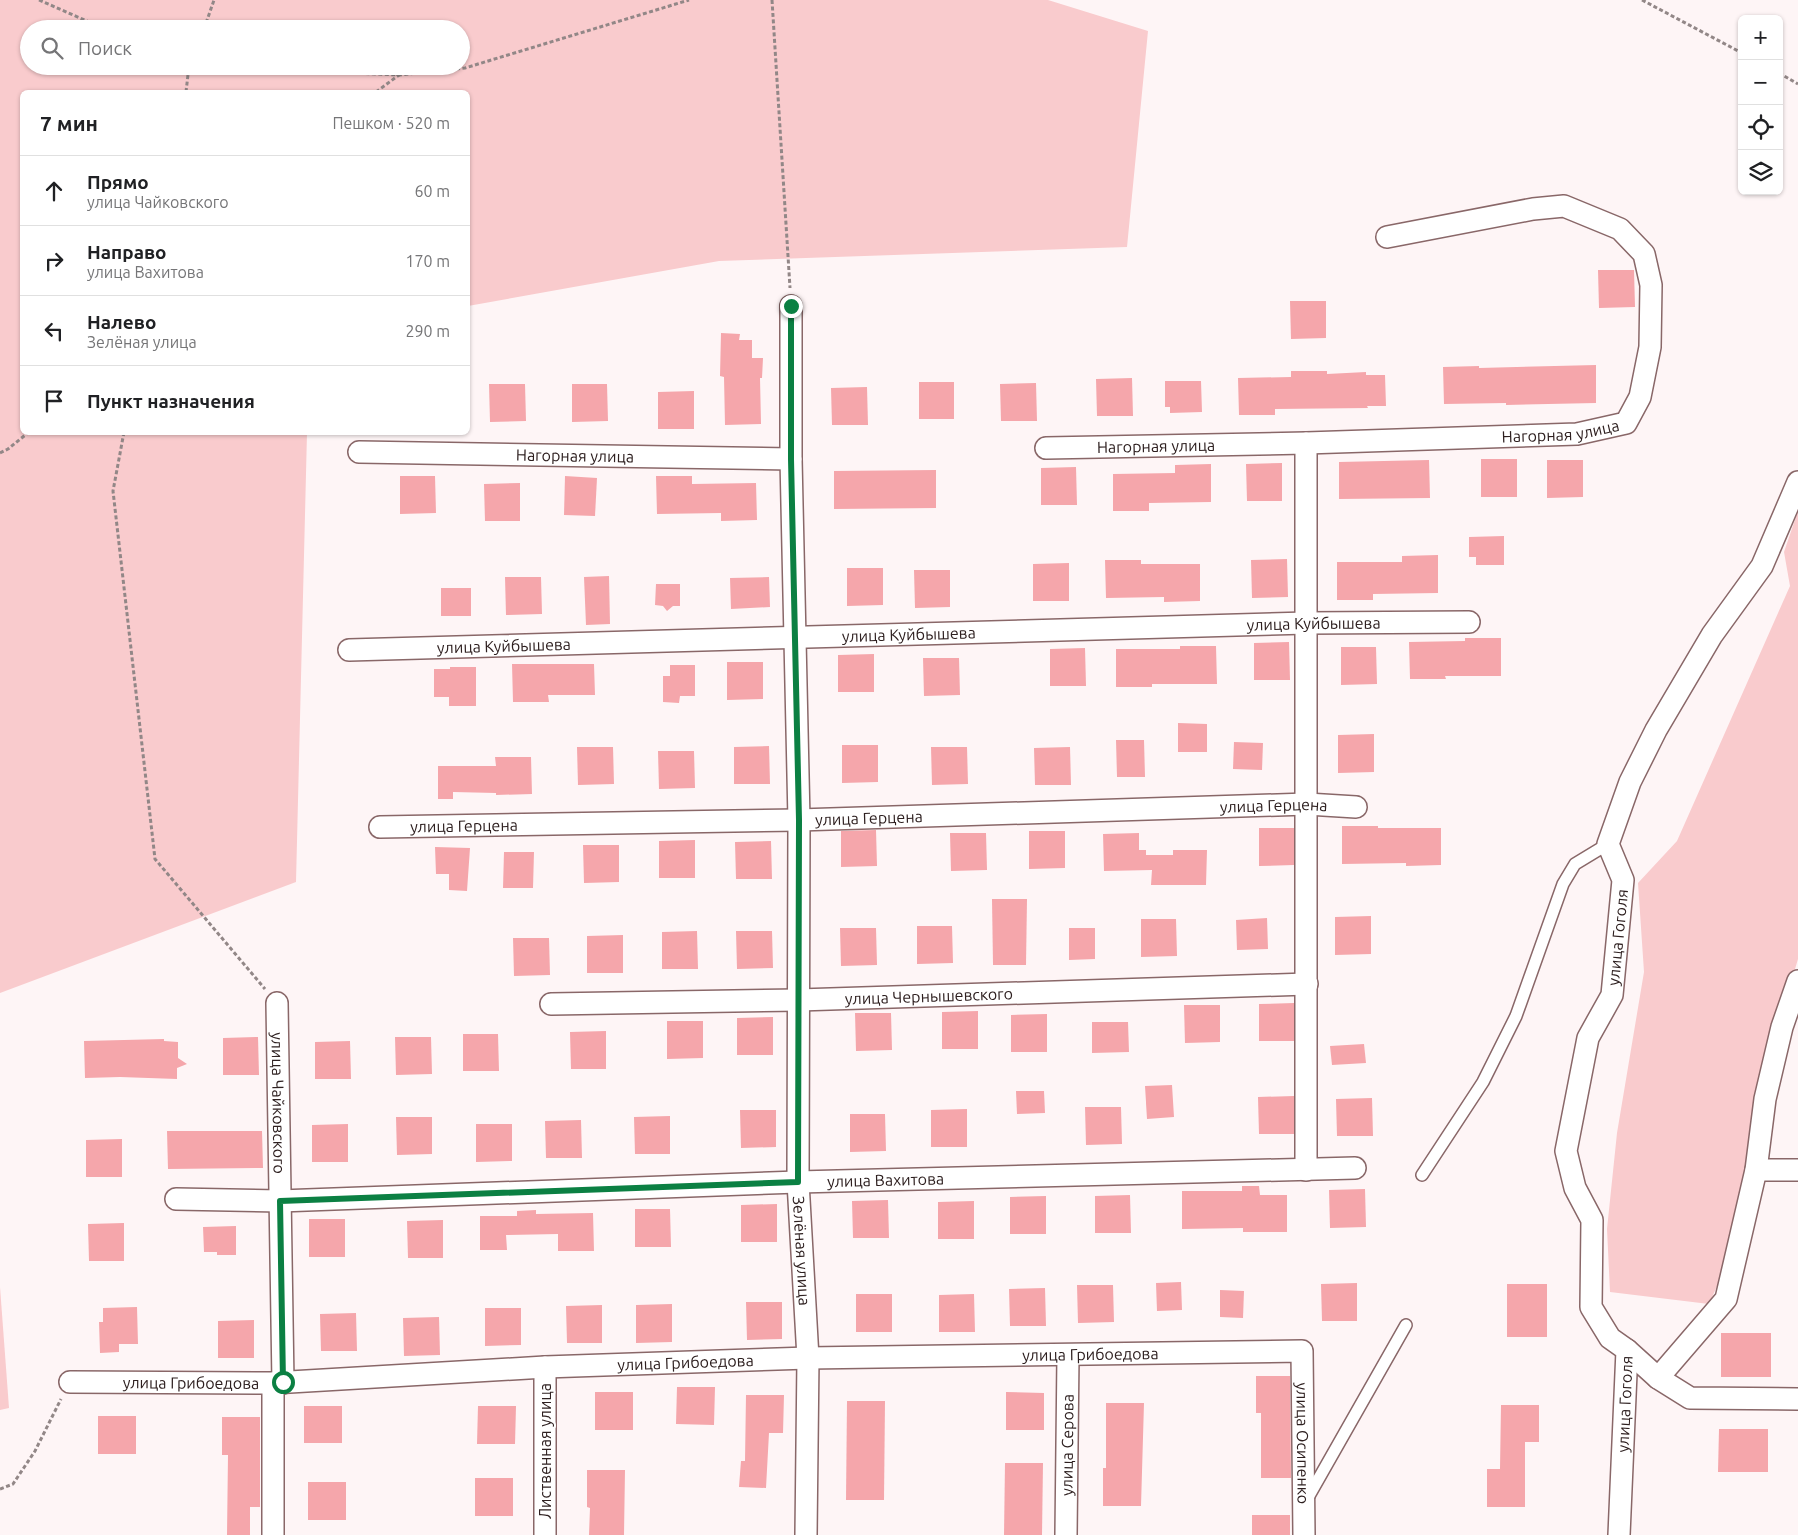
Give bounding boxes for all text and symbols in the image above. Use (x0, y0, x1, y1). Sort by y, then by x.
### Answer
map controls (1738, 15, 1783, 195)
button: + (1738, 15, 1783, 60)
search box (20, 20, 470, 75)
icon: search (38, 34, 66, 62)
text: Поиск (78, 37, 132, 59)
button: − (1738, 60, 1783, 105)
button: locate (1738, 105, 1783, 150)
text: 7 мин (40, 111, 98, 135)
text: Пешком · 520 m (332, 114, 450, 132)
button: layers (1738, 150, 1783, 195)
text: Прямо (87, 171, 149, 193)
icon: ahead (40, 177, 68, 205)
text: 60 m (414, 182, 450, 200)
text: улица Чайковского (87, 193, 229, 211)
text: Направо (87, 241, 167, 263)
icon: right (40, 247, 68, 275)
text: 170 m (405, 252, 450, 270)
text: улица Вахитова (87, 263, 204, 281)
route end (780, 295, 803, 318)
text: Налево (87, 311, 156, 333)
icon: left (40, 317, 68, 345)
text: 290 m (405, 322, 450, 340)
text: Зелёная улица (87, 333, 197, 351)
icon: arrive (40, 387, 68, 415)
text: Пункт назначения (87, 390, 255, 412)
street label: Нагорная улица (1501, 416, 1621, 445)
street label: Нагорная улица (1097, 436, 1215, 456)
street label: Нагорная улица (516, 446, 634, 465)
street label: улица Куйбышева (1246, 614, 1381, 634)
street label: улица Куйбышева (842, 623, 976, 645)
street label: улица Куйбышева (437, 635, 571, 657)
street label: улица Герцена (1220, 795, 1328, 816)
street label: улица Герцена (815, 807, 923, 828)
street label: улица Герцена (410, 816, 518, 835)
street label: улица Гоголя (1604, 888, 1631, 986)
street label: улица Чернышевского (845, 984, 1013, 1008)
street label: улица Чайковского (268, 1032, 289, 1174)
street label: улица Вахитова (827, 1169, 944, 1190)
street label: Зелёная улица (790, 1195, 814, 1306)
street label: улица Грибоедова (1022, 1344, 1159, 1364)
street label: улица Грибоедова (617, 1351, 754, 1374)
street label: улица Гоголя (1614, 1355, 1636, 1453)
route start (272, 1371, 295, 1394)
street label: улица Грибоедова (123, 1373, 259, 1392)
street label: улица Осипенко (1293, 1382, 1313, 1504)
street label: Лиственная улица (536, 1383, 554, 1519)
street label: улица Серова (1057, 1394, 1077, 1496)

